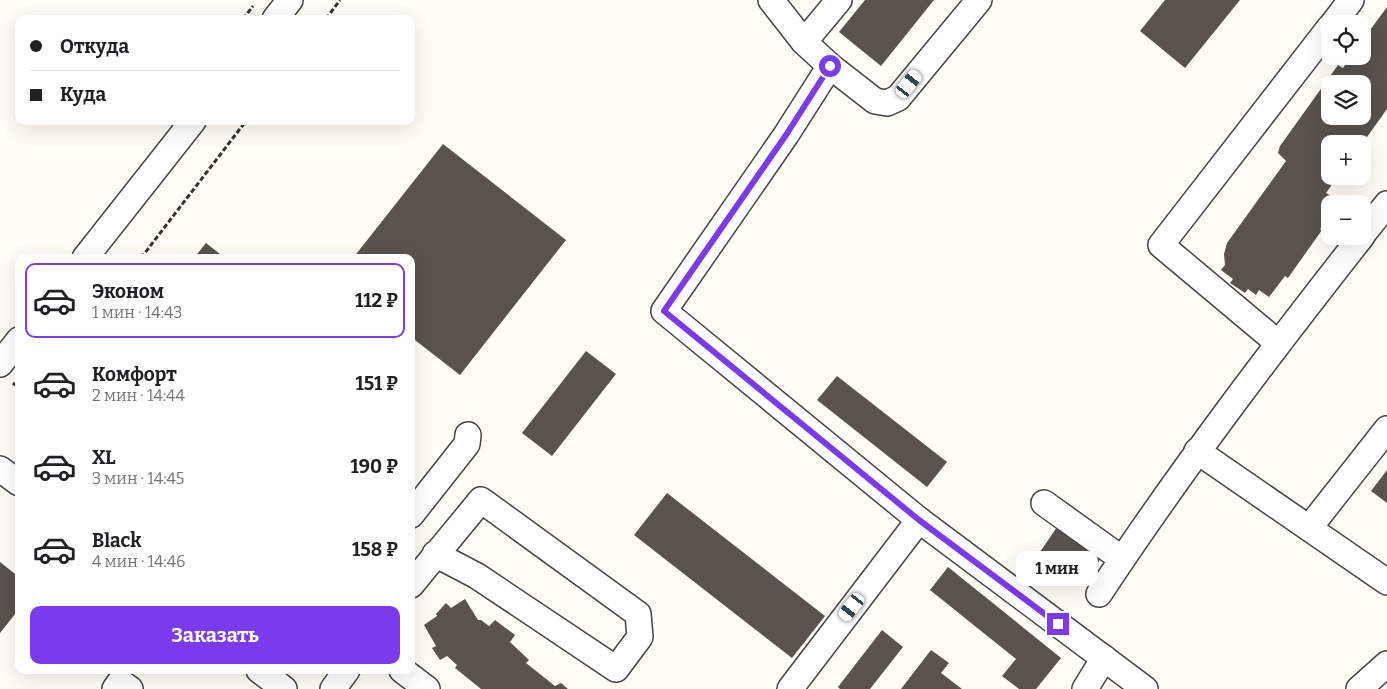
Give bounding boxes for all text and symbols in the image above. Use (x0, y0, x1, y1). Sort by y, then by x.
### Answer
map controls (1321, 15, 1371, 245)
button: locate (1321, 15, 1371, 65)
text: Откуда (60, 35, 129, 58)
route start (819, 55, 841, 77)
car (893, 68, 924, 100)
button: layers (1321, 75, 1371, 125)
text: Куда (60, 83, 106, 106)
button: + (1321, 135, 1371, 185)
button: − (1321, 195, 1371, 245)
icon: car (32, 278, 77, 323)
text: Эконом (92, 280, 164, 303)
text: 112 ₽ (355, 289, 398, 312)
text: 1 мин · 14:43 (92, 303, 182, 322)
icon: car (32, 361, 77, 406)
text: Комфорт (92, 363, 177, 386)
text: 151 ₽ (356, 372, 398, 395)
text: 2 мин · 14:44 (92, 386, 185, 405)
icon: car (32, 444, 77, 489)
text: XL (92, 446, 116, 469)
text: 190 ₽ (351, 455, 398, 478)
text: 3 мин · 14:45 (92, 469, 184, 488)
icon: car (32, 527, 77, 572)
text: Black (92, 529, 142, 552)
text: 158 ₽ (352, 538, 398, 561)
text: 4 мин · 14:46 (92, 552, 185, 571)
callout: 1 мин (1017, 552, 1099, 586)
text: 1 мин (1035, 559, 1079, 578)
car (836, 591, 867, 623)
button: Заказать (30, 606, 400, 664)
route end (1047, 613, 1069, 635)

